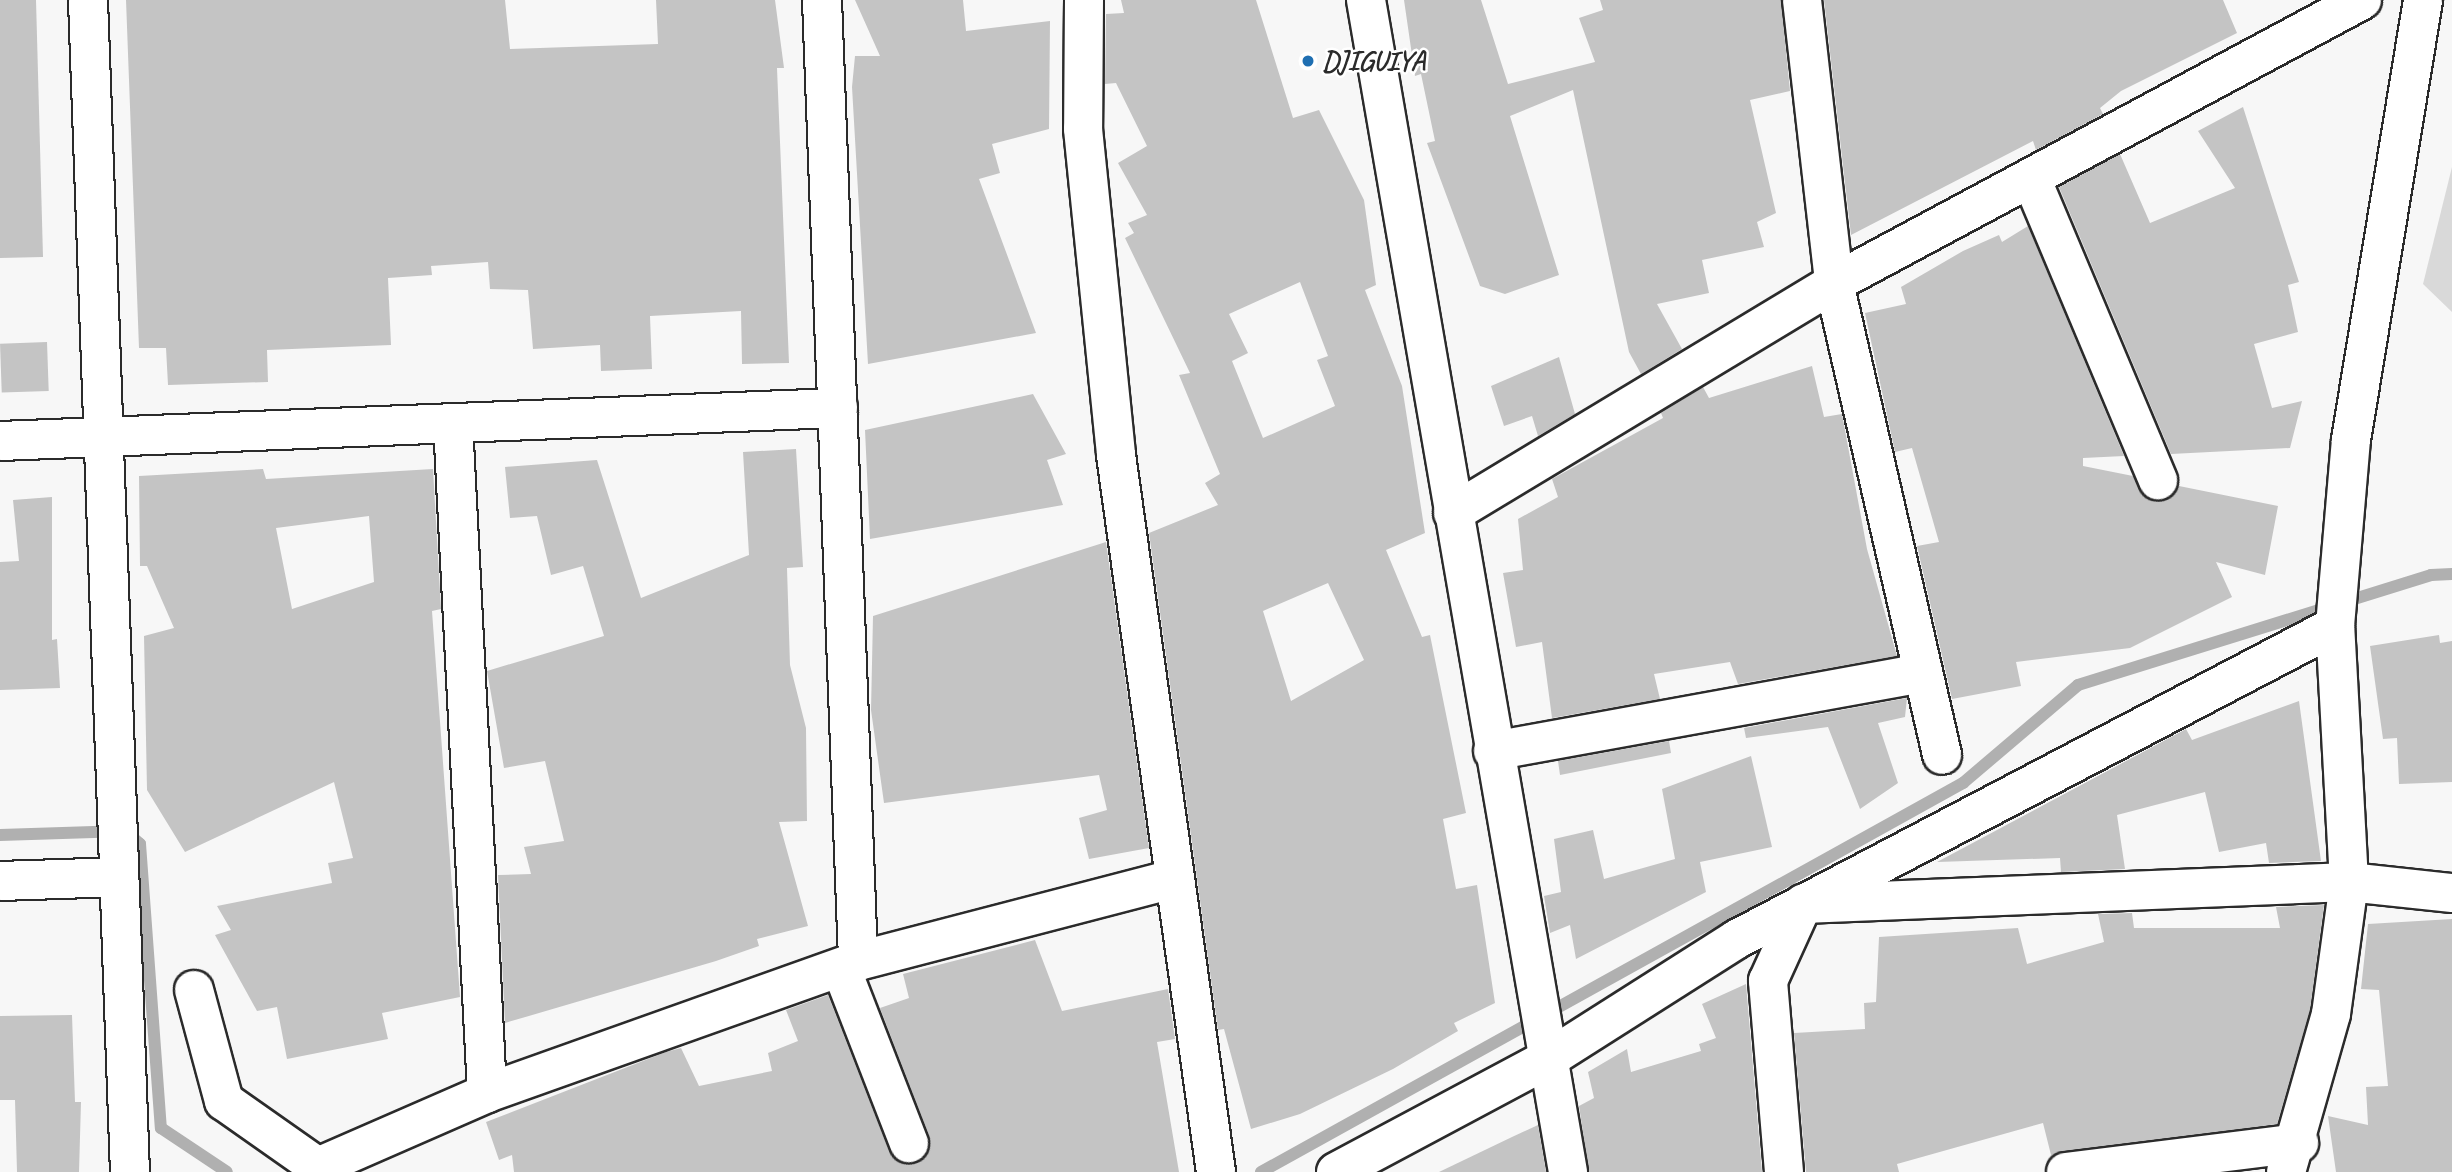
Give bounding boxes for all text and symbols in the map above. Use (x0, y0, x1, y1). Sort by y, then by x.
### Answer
place label: DJIGUIYA (1322, 44, 1425, 78)
marker: DJIGUIYA (1300, 53, 1316, 69)

